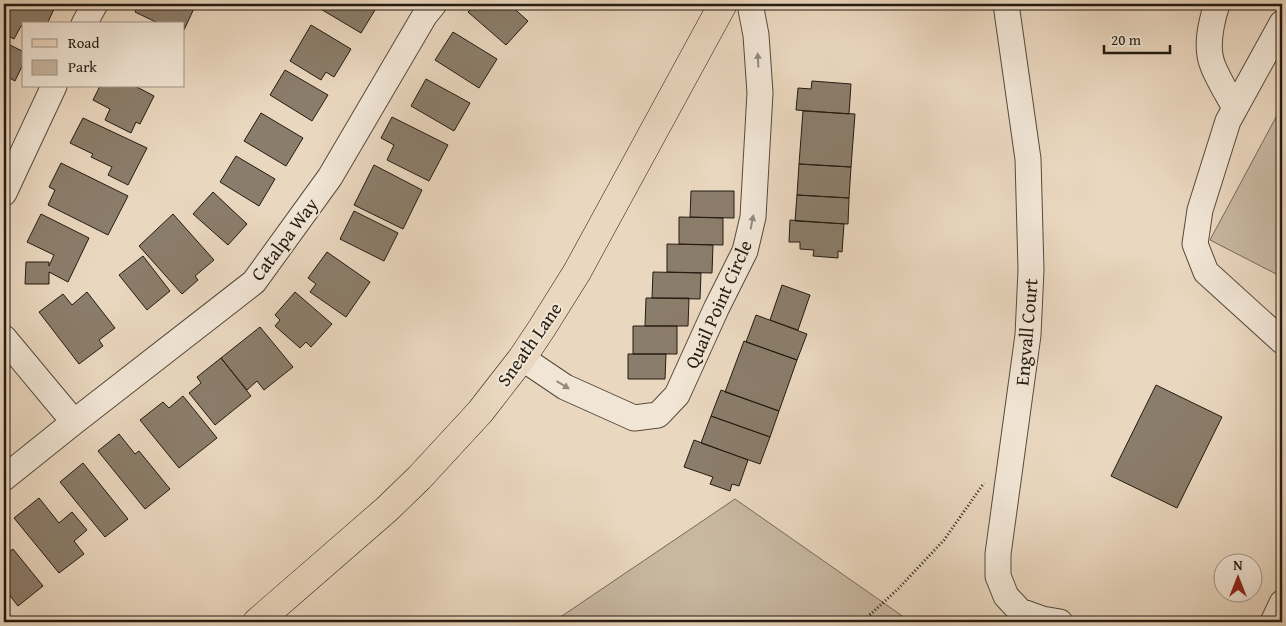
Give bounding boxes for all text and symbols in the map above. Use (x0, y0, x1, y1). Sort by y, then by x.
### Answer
legend (22, 22, 185, 88)
scale bar (1104, 22, 1170, 54)
text: 20 m (1111, 29, 1142, 50)
text: Road (68, 32, 99, 53)
one-way arrow (753, 51, 761, 67)
text: Park (68, 56, 97, 77)
street label: Catalpa Way (243, 191, 325, 286)
one-way arrow (748, 213, 756, 229)
street label: Quail Point Circle (677, 235, 759, 373)
street label: Engvall Court (1007, 277, 1045, 387)
street label: Sneath Lane (490, 296, 568, 392)
one-way arrow (556, 380, 569, 389)
north arrow (1214, 554, 1264, 604)
text: N (1233, 555, 1243, 575)

